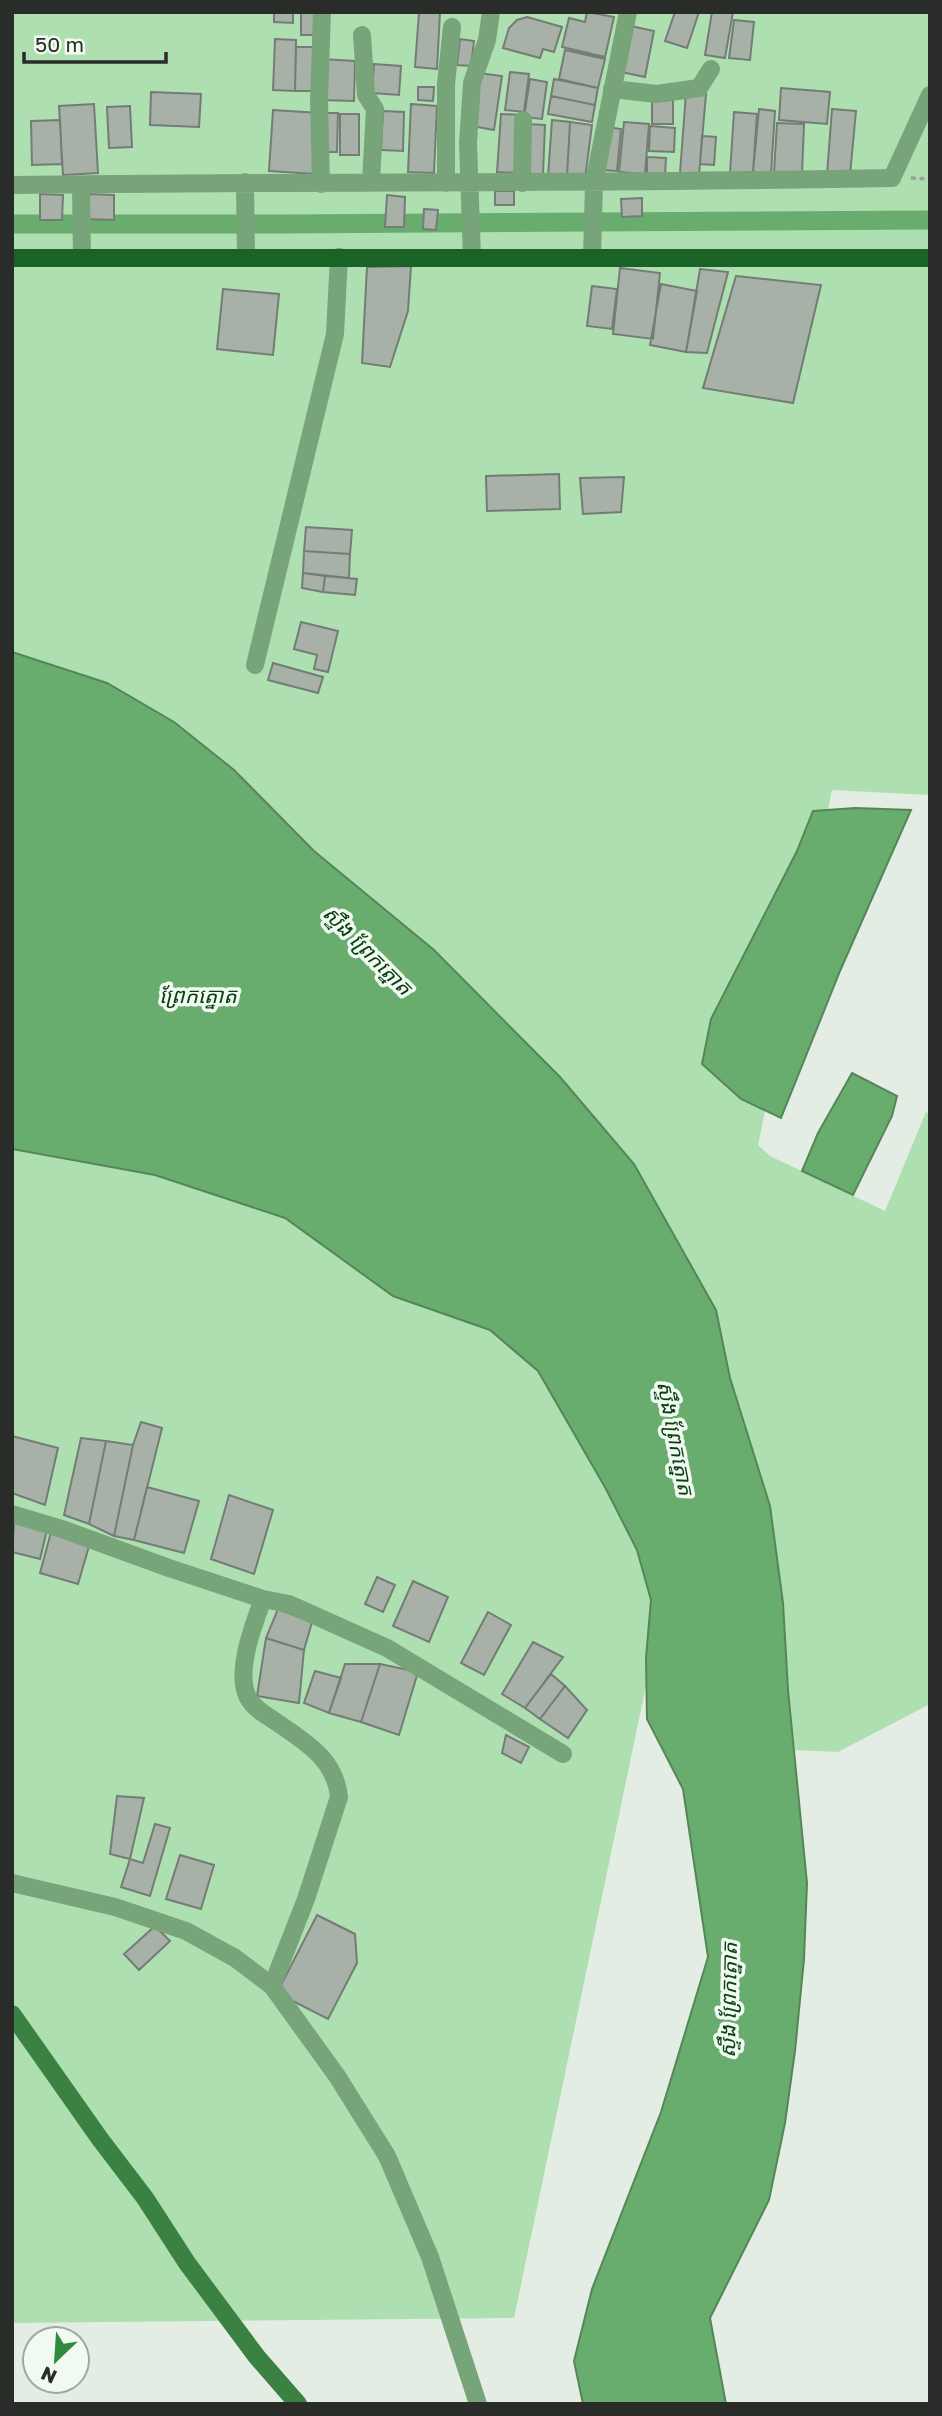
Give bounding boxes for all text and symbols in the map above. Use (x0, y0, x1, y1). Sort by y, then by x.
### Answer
scale bar (24, 21, 166, 65)
text: 50 m (35, 31, 84, 57)
water label: ស្ទឹង ព្រែកត្នោត (317, 900, 419, 1002)
water label: ព្រែកត្នោត (159, 982, 238, 1010)
water label: ស្ទឹង ព្រែកត្នោត (651, 1379, 700, 1499)
water label: ស្ទឹង ព្រែកត្នោត (714, 1940, 744, 2058)
north arrow (21, 2325, 91, 2395)
text: N (37, 2362, 60, 2389)

